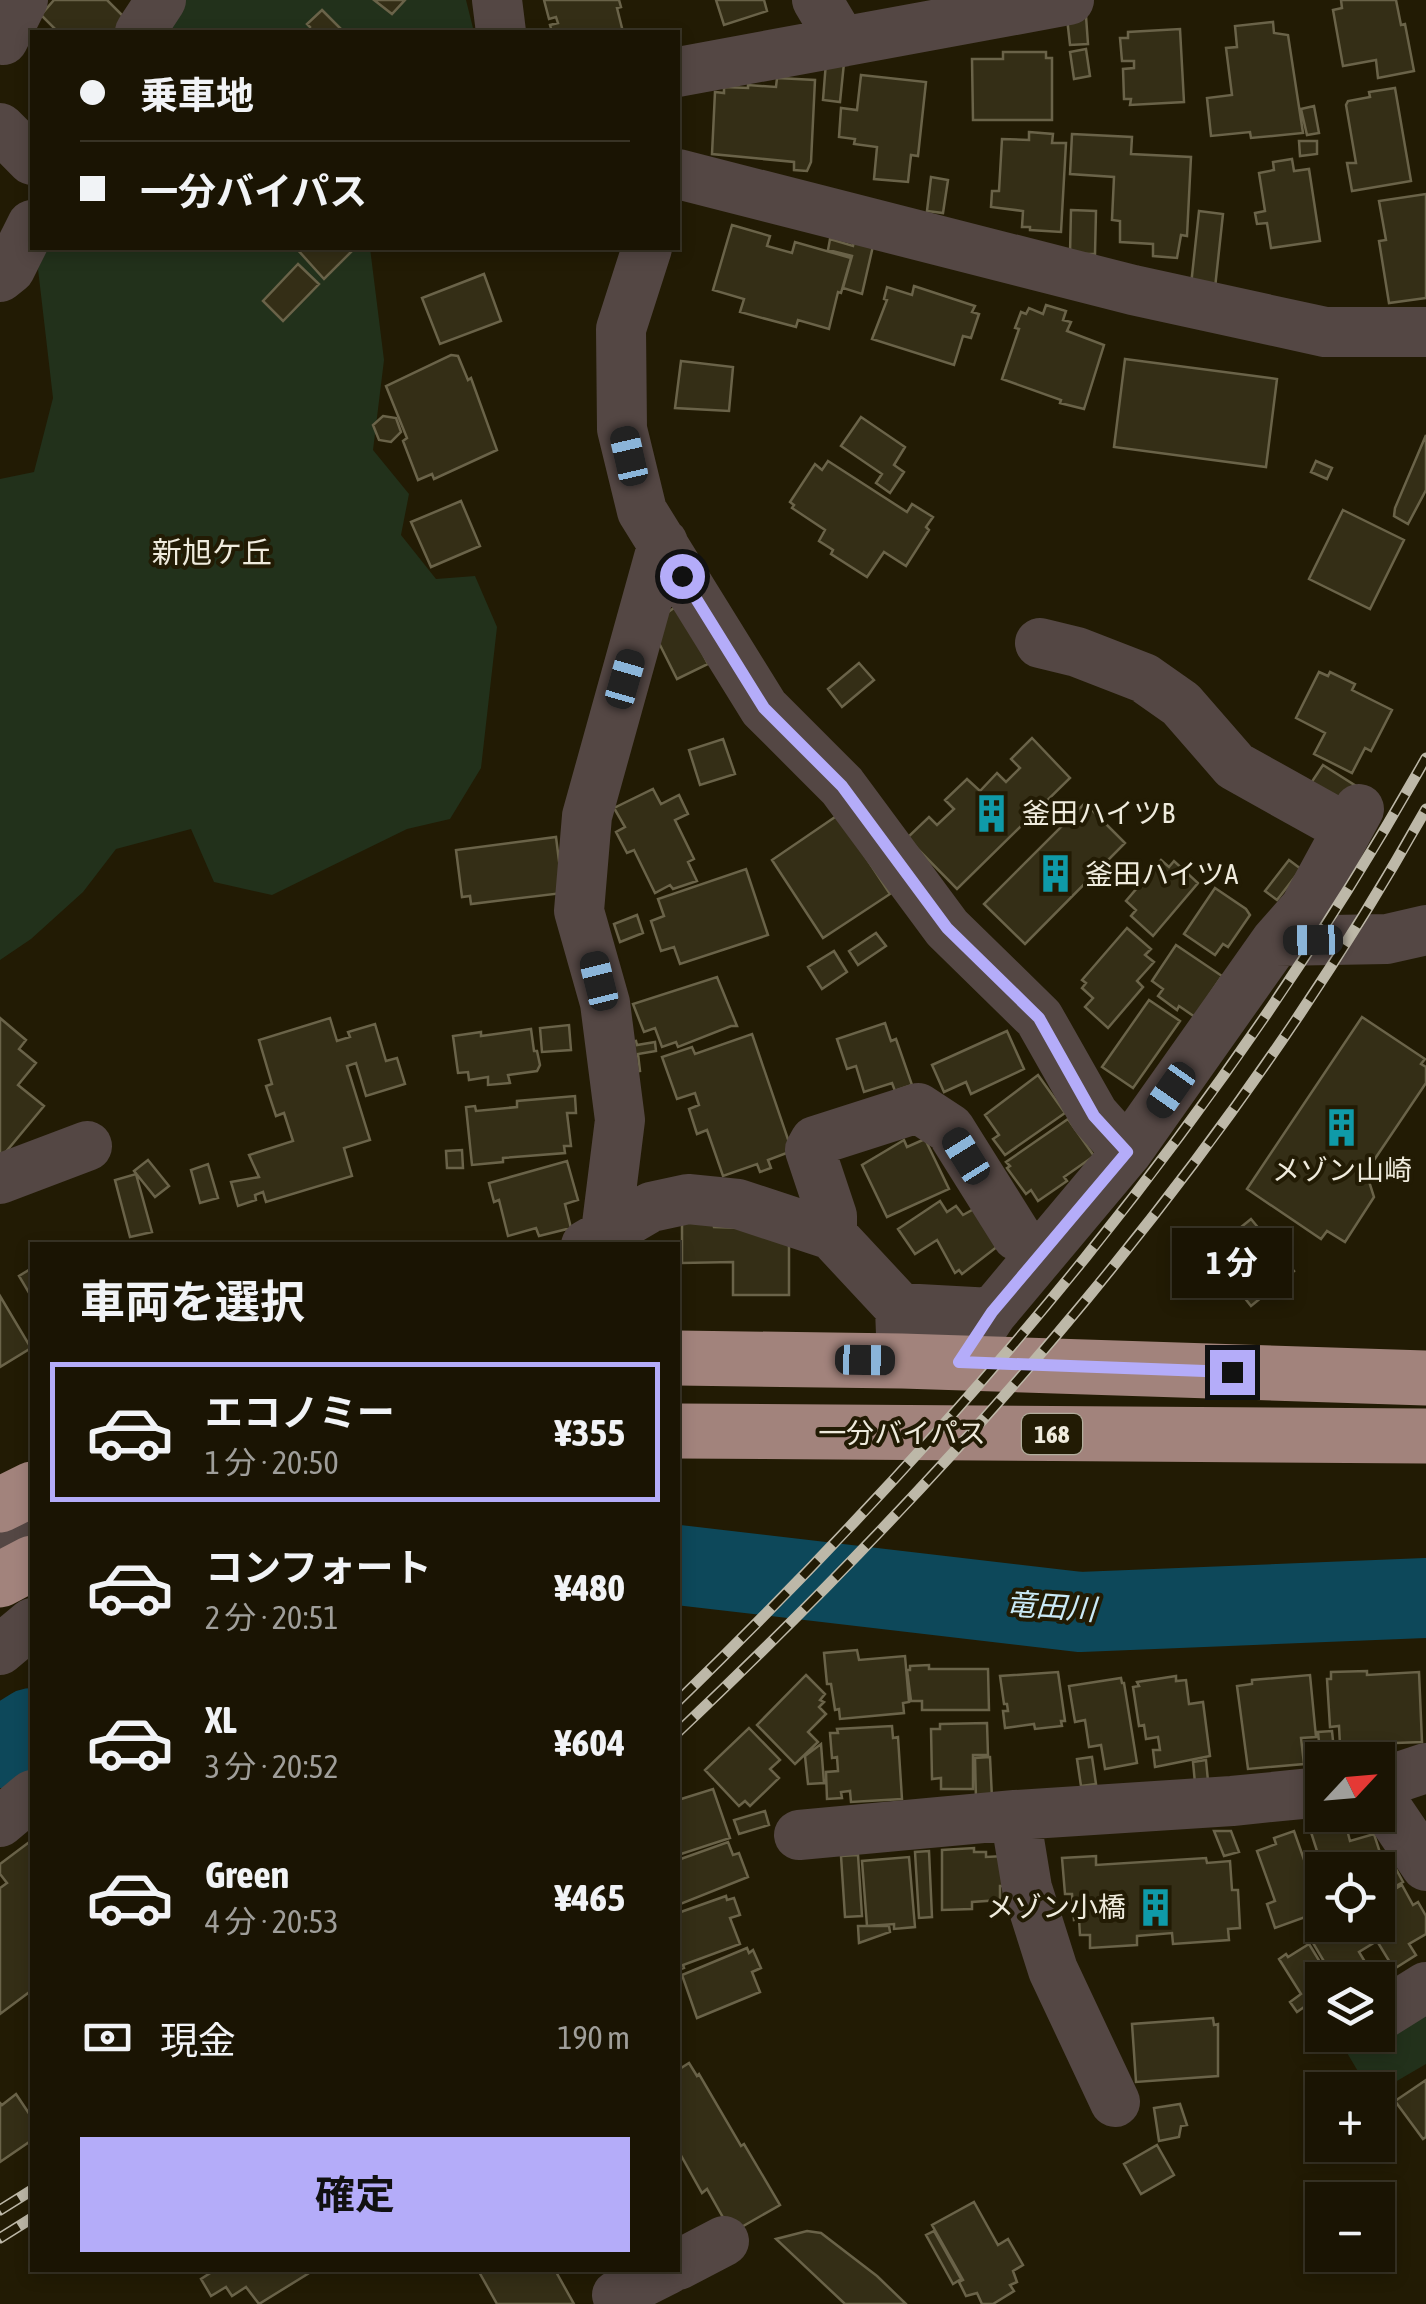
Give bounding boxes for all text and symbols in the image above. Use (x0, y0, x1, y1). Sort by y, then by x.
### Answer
text: 乗車地 (140, 74, 254, 117)
text: 一分バイパス (140, 170, 367, 213)
car (608, 423, 650, 489)
district label: 新旭ケ丘 (152, 535, 272, 569)
route start (660, 554, 705, 599)
car (602, 646, 648, 712)
building icon: 釜田ハイツB (971, 792, 1013, 834)
place label: 釜田ハイツB (1022, 797, 1175, 829)
building icon: 釜田ハイツA (1034, 853, 1076, 895)
place label: 釜田ハイツA (1085, 858, 1238, 890)
car (1283, 924, 1343, 956)
car (577, 948, 621, 1014)
car (1142, 1057, 1200, 1123)
building icon: メゾン山崎 (1321, 1106, 1363, 1148)
car (937, 1123, 995, 1189)
place label: メゾン山崎 (1272, 1154, 1412, 1186)
callout: 1 分 (1172, 1227, 1292, 1297)
text: 1 分 (1206, 1244, 1258, 1281)
text: 車両を選択 (80, 1276, 305, 1328)
car (835, 1344, 895, 1376)
route end (1210, 1350, 1255, 1395)
icon: car (85, 1387, 175, 1477)
text: エコノミー (205, 1391, 395, 1434)
text: ¥355 (555, 1411, 625, 1454)
road number: 168 (1022, 1414, 1082, 1454)
street label: 一分バイパス (818, 1417, 986, 1449)
text: 1 分 · 20:50 (205, 1444, 339, 1481)
icon: car (85, 1542, 175, 1632)
text: コンフォート (205, 1546, 432, 1589)
text: ¥480 (555, 1566, 625, 1609)
water label: 竜田川 (1005, 1586, 1100, 1626)
text: 2 分 · 20:51 (205, 1599, 339, 1636)
icon: car (85, 1697, 175, 1787)
text: XL (205, 1698, 237, 1741)
text: ¥604 (555, 1721, 625, 1764)
north arrow (1305, 1742, 1395, 1832)
map controls (1305, 1742, 1395, 2272)
text: 3 分 · 20:52 (205, 1748, 339, 1785)
icon: car (85, 1852, 175, 1942)
button: locate (1305, 1852, 1395, 1942)
text: Green (205, 1853, 289, 1896)
text: ¥465 (555, 1876, 625, 1919)
building icon: メゾン小橋 (1135, 1886, 1177, 1928)
place label: メゾン小橋 (986, 1891, 1126, 1923)
text: 4 分 · 20:53 (205, 1903, 339, 1940)
button: layers (1305, 1962, 1395, 2052)
icon: cash (80, 2010, 135, 2065)
text: 現金 (160, 2019, 236, 2062)
text: 190 m (557, 2019, 630, 2056)
button: + (1305, 2072, 1395, 2162)
button: 確定 (80, 2137, 630, 2252)
button: − (1305, 2182, 1395, 2272)

